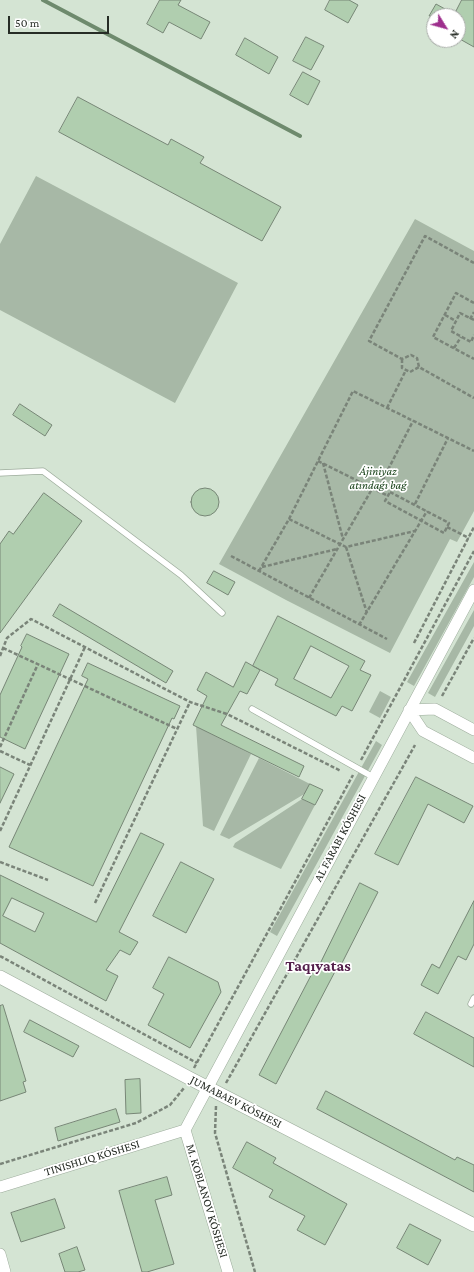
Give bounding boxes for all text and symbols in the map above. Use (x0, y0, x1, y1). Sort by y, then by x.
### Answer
scale bar (10, 8, 111, 34)
north arrow (426, 8, 466, 48)
text: 50 m (15, 16, 39, 30)
text: N (448, 28, 462, 41)
park label: Ájiniyaz atındaǵı baǵ (350, 464, 406, 492)
street label: AL FARABI KÓSHESI (311, 792, 369, 884)
district label: Taqıyatas (285, 956, 351, 976)
street label: JUMABAEV KÓSHESI (188, 1073, 284, 1131)
street label: TINISHLIQ KÓSHESI (42, 1137, 142, 1179)
street label: M. KOBLANOV KÓSHESI (183, 1142, 231, 1260)

